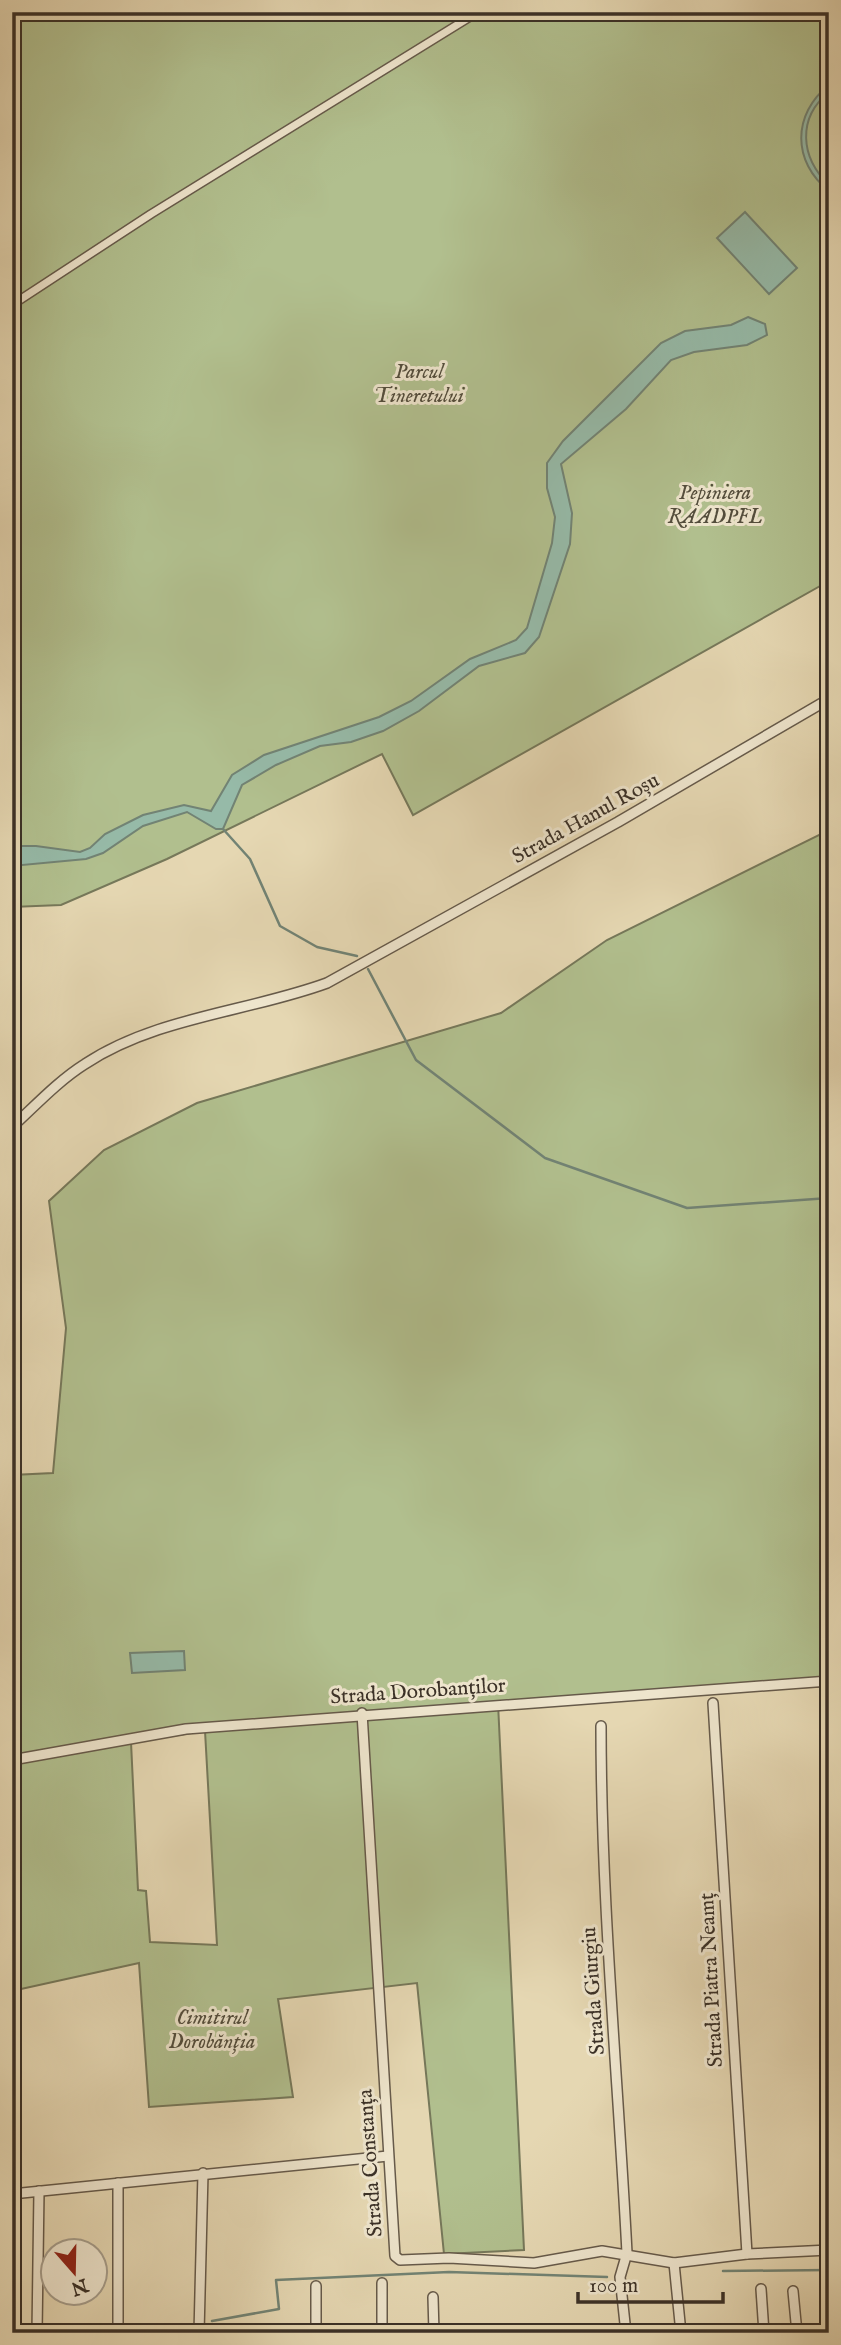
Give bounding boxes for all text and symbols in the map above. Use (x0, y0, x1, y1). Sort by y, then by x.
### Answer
park label: Parcul Tineretului (374, 359, 466, 410)
park label: Pepiniera RAADPFL (668, 480, 762, 531)
street label: Strada Hanul Roșu (508, 767, 665, 871)
street label: Strada Dorobanților (329, 1672, 507, 1712)
street label: Strada Piatra Neamț (694, 1892, 730, 2068)
street label: Strada Giurgiu (576, 1926, 612, 2056)
park label: Cimitirul Dorobănția (169, 2005, 255, 2056)
street label: Strada Constanța (352, 2087, 390, 2238)
north arrow (38, 2236, 108, 2306)
scale bar (578, 2261, 724, 2305)
text: N (67, 2272, 92, 2300)
text: 100 m (589, 2273, 638, 2300)

